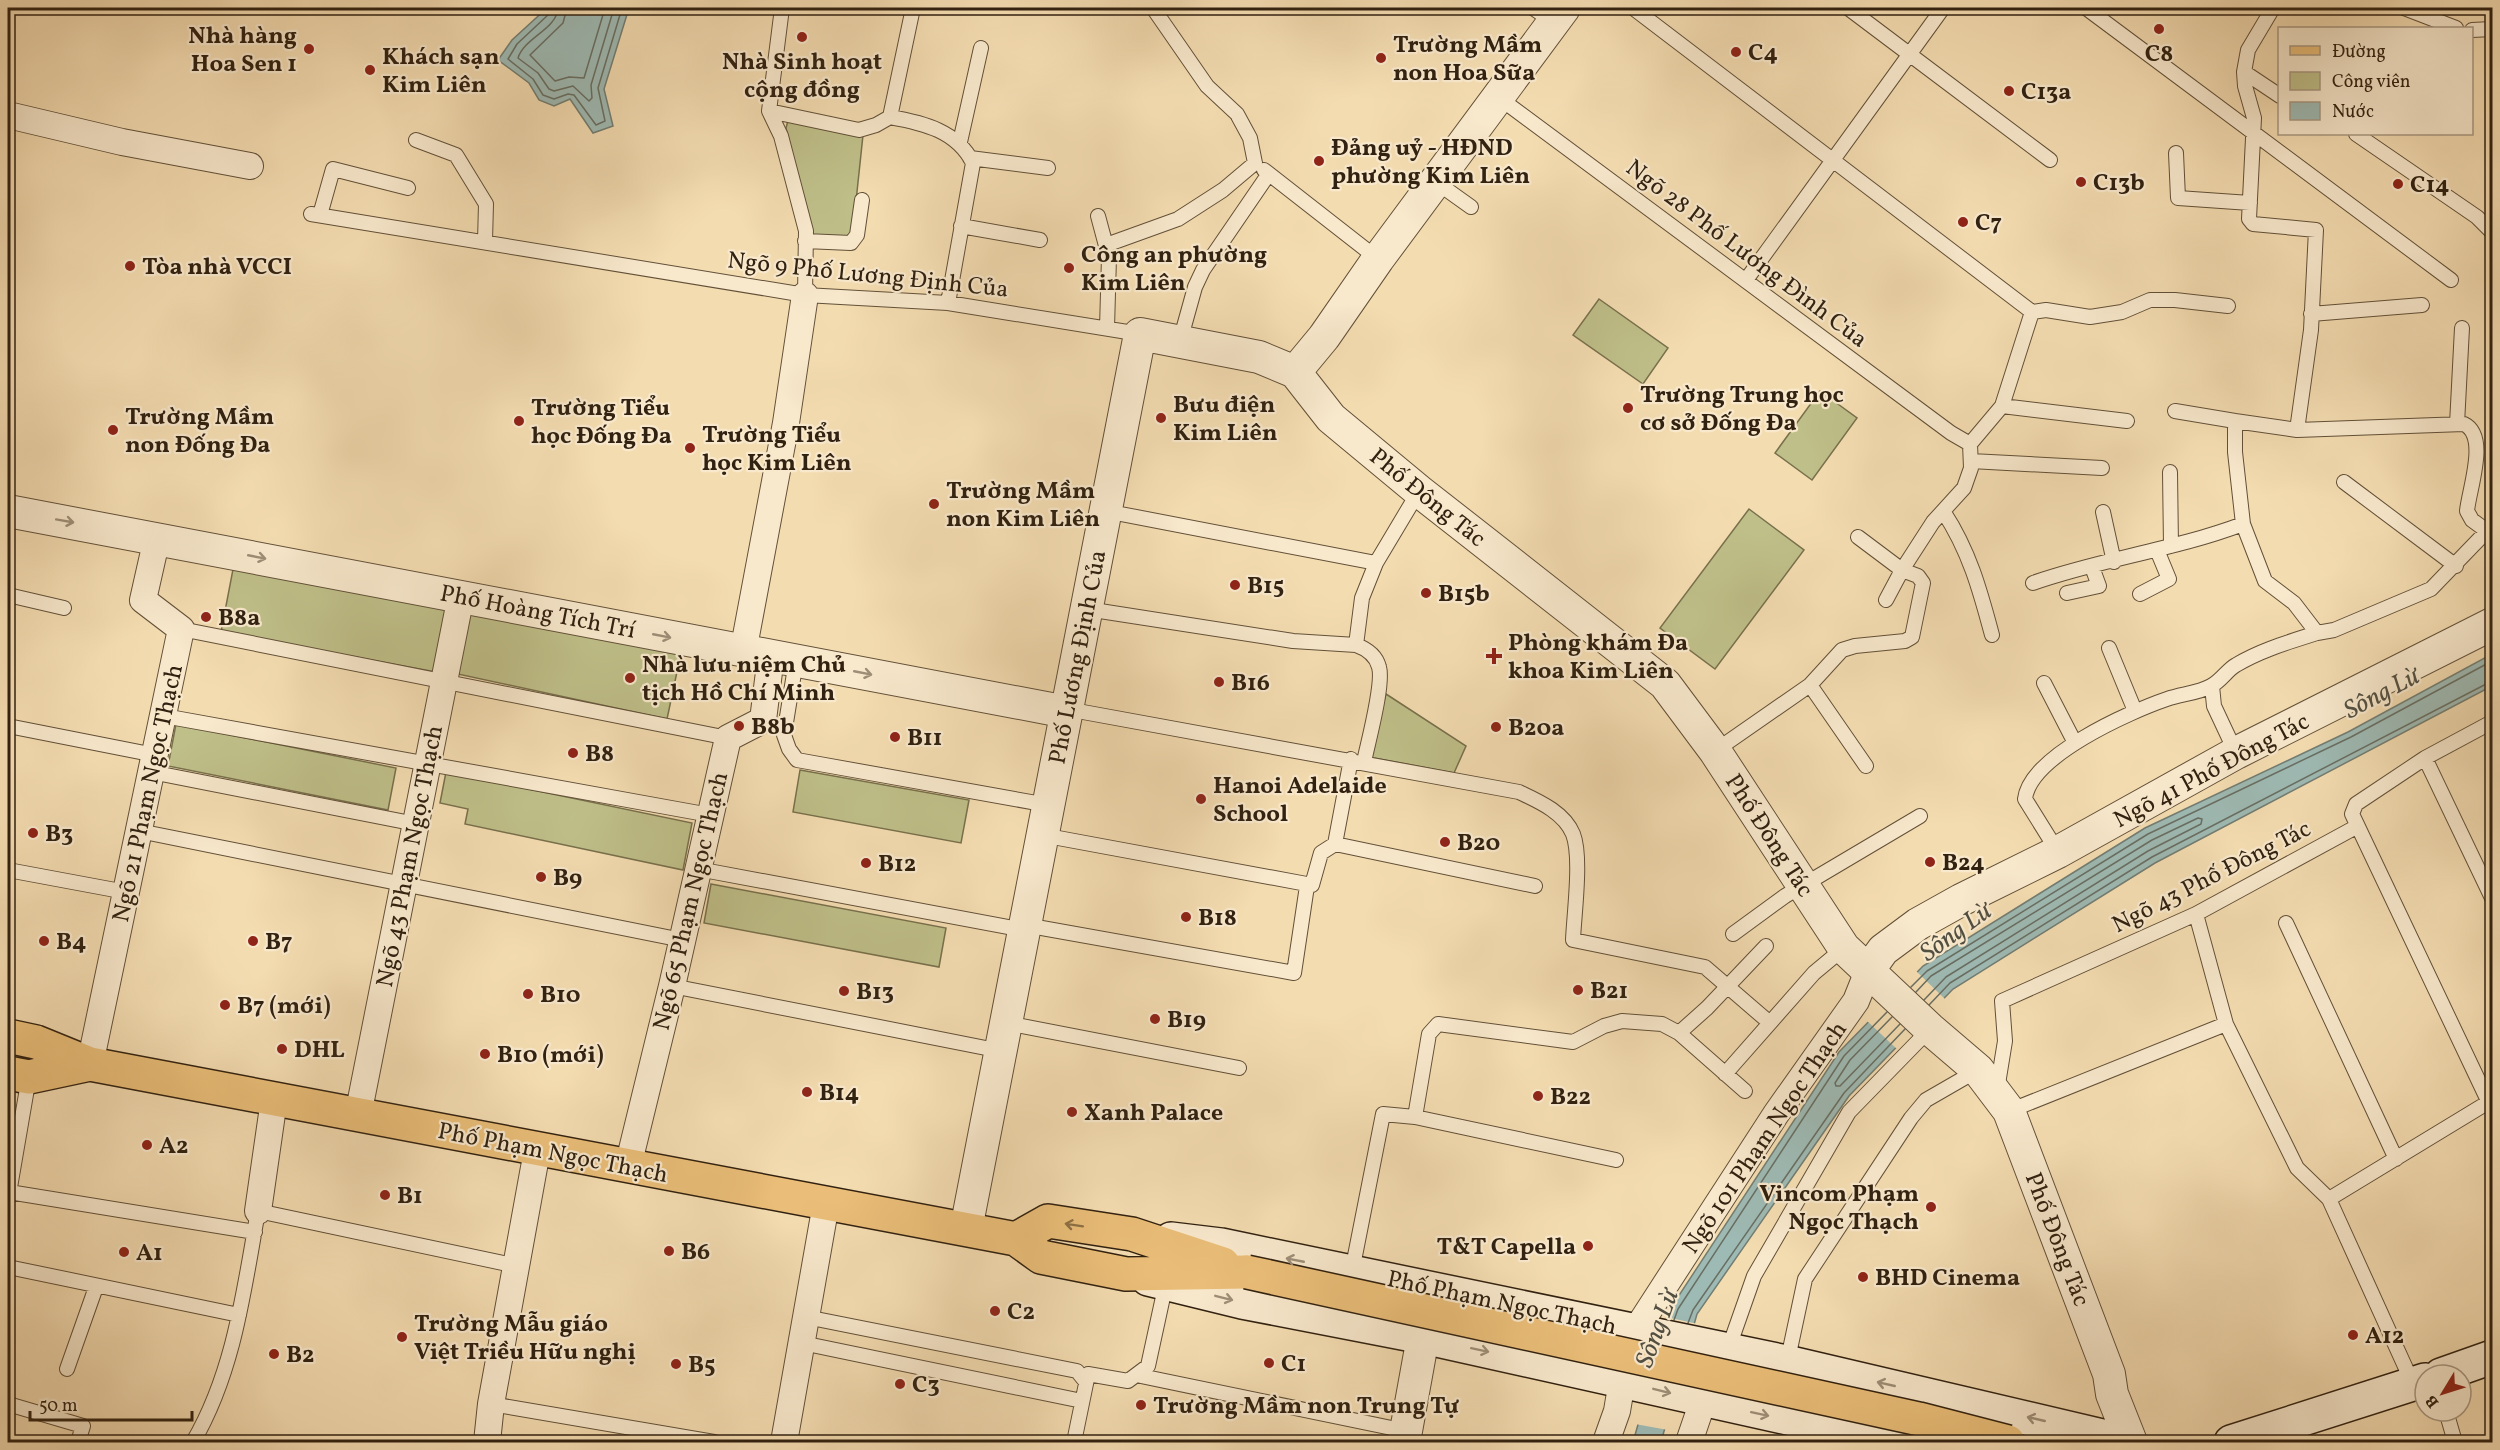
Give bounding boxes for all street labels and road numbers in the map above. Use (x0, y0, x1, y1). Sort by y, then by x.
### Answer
street label: Ngõ 28 Phố Lương Đình Của (1618, 152, 1874, 357)
street label: Ngõ 9 Phố Lương Định Của (726, 244, 1010, 308)
street label: Phố Đông Tác (1361, 441, 1492, 556)
street label: Phố Lương Định Của (1042, 547, 1116, 767)
street label: Phố Hoàng Tích Trí (437, 577, 638, 649)
street label: Ngõ 21 Phạm Ngọc Thạch (105, 661, 193, 925)
street label: Ngõ 41 Phố Đông Tác (2108, 706, 2316, 838)
street label: Ngõ 43 Phạm Ngọc Thạch (369, 722, 453, 990)
street label: Phố Đông Tác (1716, 768, 1821, 905)
street label: Ngõ 65 Phạm Ngọc Thạch (646, 769, 738, 1034)
street label: Ngõ 43 Phố Đông Tác (2107, 813, 2317, 943)
street label: Ngõ 101 Phạm Ngọc Thạch (1675, 1015, 1856, 1261)
street label: Phố Phạm Ngọc Thạch (435, 1115, 671, 1193)
street label: Phố Đông Tác (2015, 1168, 2097, 1312)
street label: Phố Phạm Ngọc Thạch (1384, 1263, 1620, 1345)

